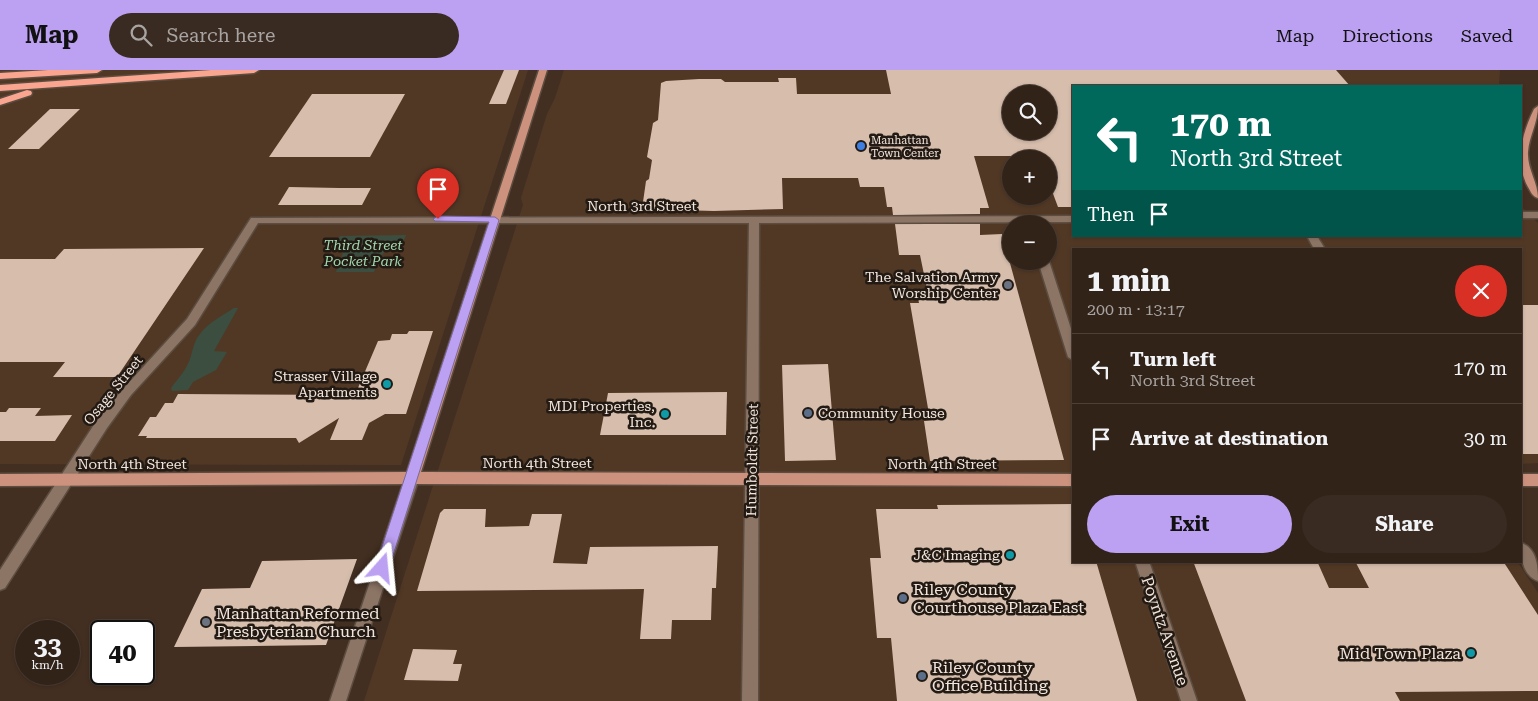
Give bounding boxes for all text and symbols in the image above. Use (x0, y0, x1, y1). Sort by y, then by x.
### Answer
search box (109, 13, 459, 58)
text: Map (25, 21, 79, 49)
icon: search (127, 21, 155, 49)
text: Search here (167, 24, 275, 47)
text: Map (1276, 25, 1314, 46)
text: Directions (1342, 25, 1433, 46)
text: Saved (1461, 25, 1513, 46)
map controls (1002, 85, 1057, 270)
button: search (1002, 85, 1057, 140)
text: 170 m (1170, 104, 1271, 145)
icon: left (1087, 105, 1152, 170)
place label: Manhattan Town Center (871, 134, 939, 160)
marker: Manhattan Town Center (855, 140, 867, 152)
text: North 3rd Street (1170, 146, 1342, 171)
button: + (1002, 150, 1057, 205)
pin (417, 168, 459, 219)
icon: arrive (424, 175, 452, 203)
street label: North 3rd Street (587, 198, 697, 214)
icon: arrive (1145, 200, 1173, 228)
text: Then (1087, 203, 1135, 226)
button: − (1002, 215, 1057, 270)
park label: Third Street Pocket Park (323, 237, 403, 269)
text: 1 min (1087, 263, 1170, 298)
button: close (1455, 265, 1507, 317)
place label: The Salvation Army Worship Center (865, 269, 999, 301)
marker: The Salvation Army Worship Center (1002, 279, 1014, 291)
text: 200 m · 13:17 (1087, 300, 1185, 319)
text: Turn left (1130, 348, 1216, 371)
street label: Osage Street (80, 352, 146, 428)
icon: left (1087, 355, 1115, 383)
text: 170 m (1453, 357, 1507, 380)
place label: Strasser Village Apartments (274, 368, 377, 400)
text: North 3rd Street (1130, 371, 1255, 390)
marker: Strasser Village Apartments (381, 378, 393, 390)
place label: MDI Properties, Inc. (548, 398, 655, 430)
street label: Humboldt Street (743, 404, 761, 516)
place label: Community House (818, 405, 945, 421)
marker: Community House (802, 407, 814, 419)
marker: MDI Properties, Inc. (659, 408, 671, 420)
icon: arrive (1087, 425, 1115, 453)
text: Arrive at destination (1130, 427, 1328, 450)
text: 30 m (1464, 427, 1507, 450)
street label: North 4th Street (482, 455, 592, 471)
street label: North 4th Street (77, 456, 187, 472)
street label: North 4th Street (887, 456, 997, 472)
button: Exit (1087, 495, 1292, 553)
button: Share (1302, 495, 1507, 553)
position arrow (355, 541, 407, 593)
place label: J&C Imaging (913, 547, 1000, 563)
marker: J&C Imaging (1004, 549, 1016, 561)
street label: Poyntz Avenue (1137, 574, 1193, 688)
place label: Riley County Courthouse Plaza East (913, 580, 1084, 617)
marker: Riley County Courthouse Plaza East (897, 592, 909, 604)
place label: Manhattan Reformed Presbyterian Church (216, 604, 380, 641)
marker: Manhattan Reformed Presbyterian Church (200, 616, 212, 628)
speed limit sign: 40 (90, 620, 155, 685)
text: 33 (33, 632, 62, 661)
place label: Mid Town Plaza (1340, 644, 1461, 663)
marker: Mid Town Plaza (1465, 647, 1477, 659)
text: km/h (31, 658, 64, 672)
place label: Riley County Office Building (932, 658, 1049, 695)
marker: Riley County Office Building (916, 670, 928, 682)

